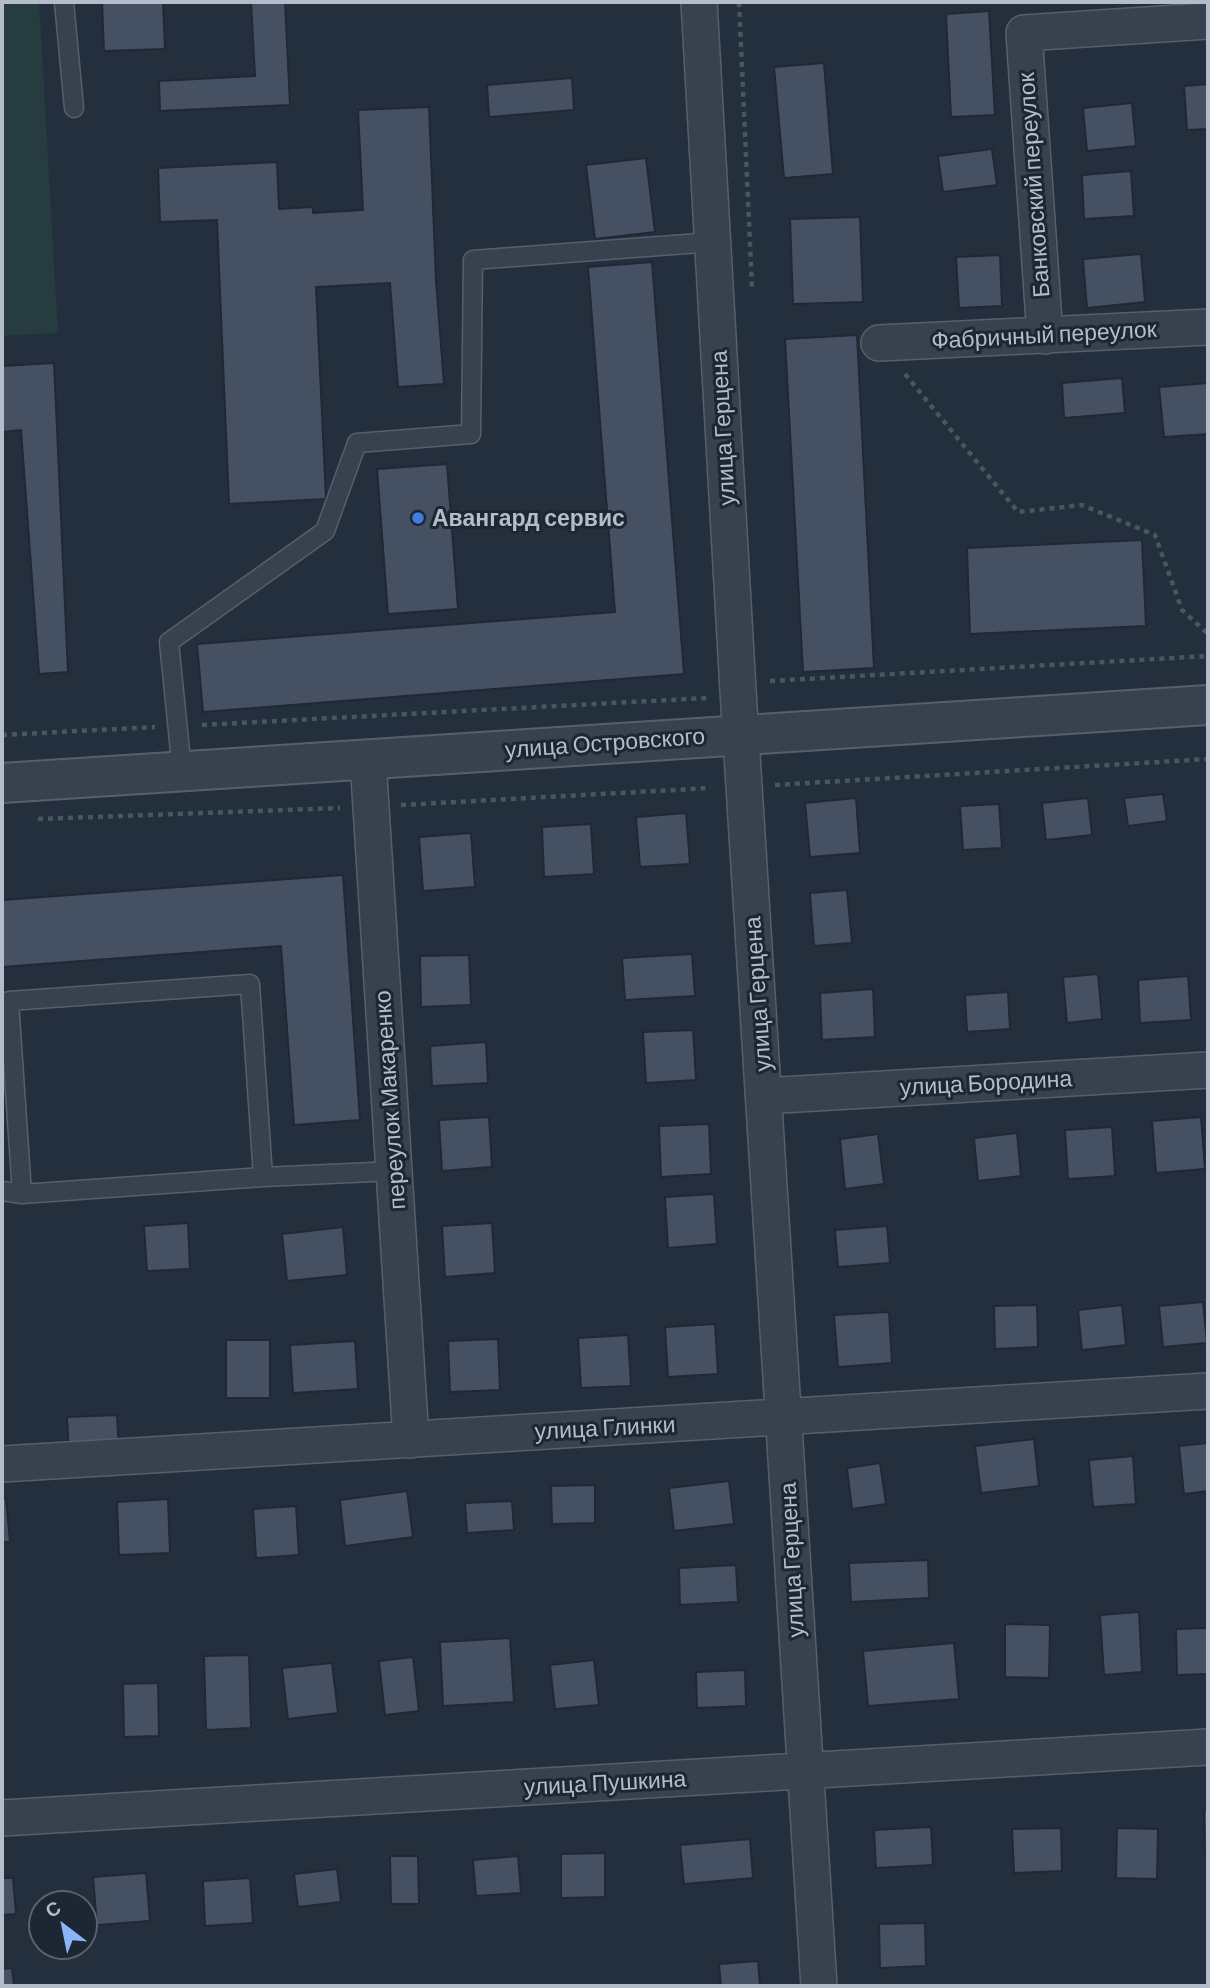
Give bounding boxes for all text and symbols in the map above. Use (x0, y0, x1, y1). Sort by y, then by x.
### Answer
street label: Банковский переулок (1012, 72, 1056, 298)
street label: Фабричный переулок (931, 315, 1157, 355)
street label: улица Герцена (705, 350, 741, 506)
place label: Авангард сервис (432, 504, 625, 532)
marker: Авангард сервис (410, 510, 426, 526)
street label: улица Островского (504, 722, 706, 764)
street label: улица Герцена (739, 915, 777, 1073)
street label: переулок Макаренко (369, 989, 411, 1211)
street label: улица Бородина (899, 1065, 1073, 1101)
street label: улица Глинки (534, 1411, 676, 1445)
street label: улица Герцена (774, 1482, 810, 1638)
street label: улица Пушкина (523, 1765, 687, 1801)
north arrow (28, 1890, 98, 1960)
text: С (41, 1895, 65, 1922)

